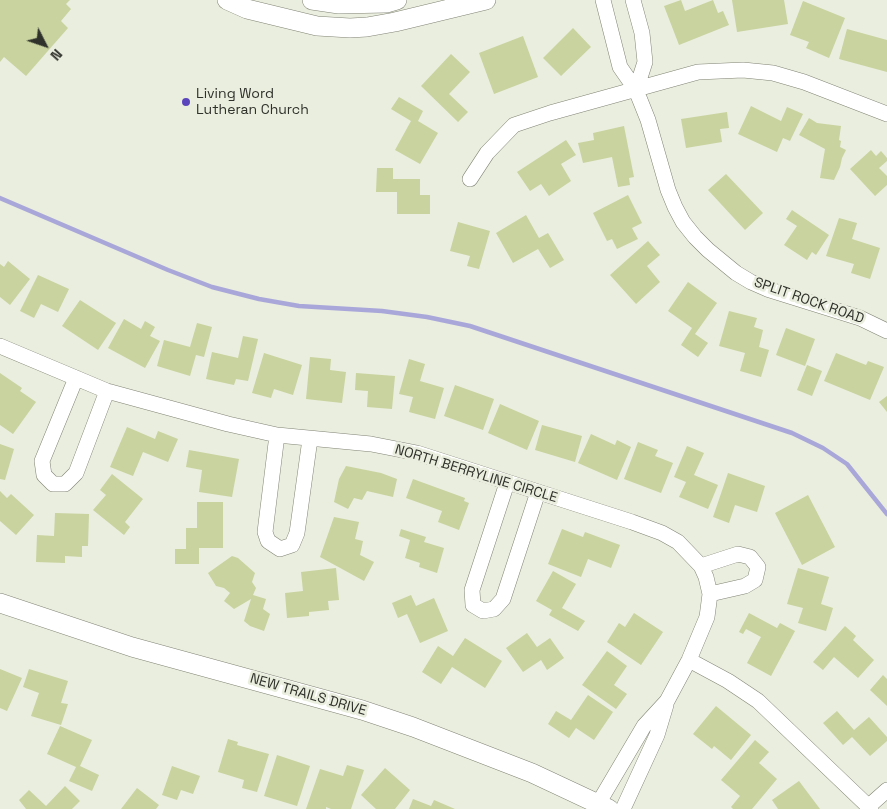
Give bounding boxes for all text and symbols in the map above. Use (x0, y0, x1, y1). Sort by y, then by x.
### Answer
north arrow (20, 20, 70, 70)
text: N (46, 45, 66, 64)
place label: Living Word Lutheran Church (196, 86, 309, 118)
marker: Living Word Lutheran Church (180, 96, 192, 108)
street label: SPLIT ROCK ROAD (752, 274, 866, 328)
street label: NORTH BERRYLINE CIRCLE (393, 441, 559, 507)
street label: NEW TRAILS DRIVE (248, 670, 368, 720)

